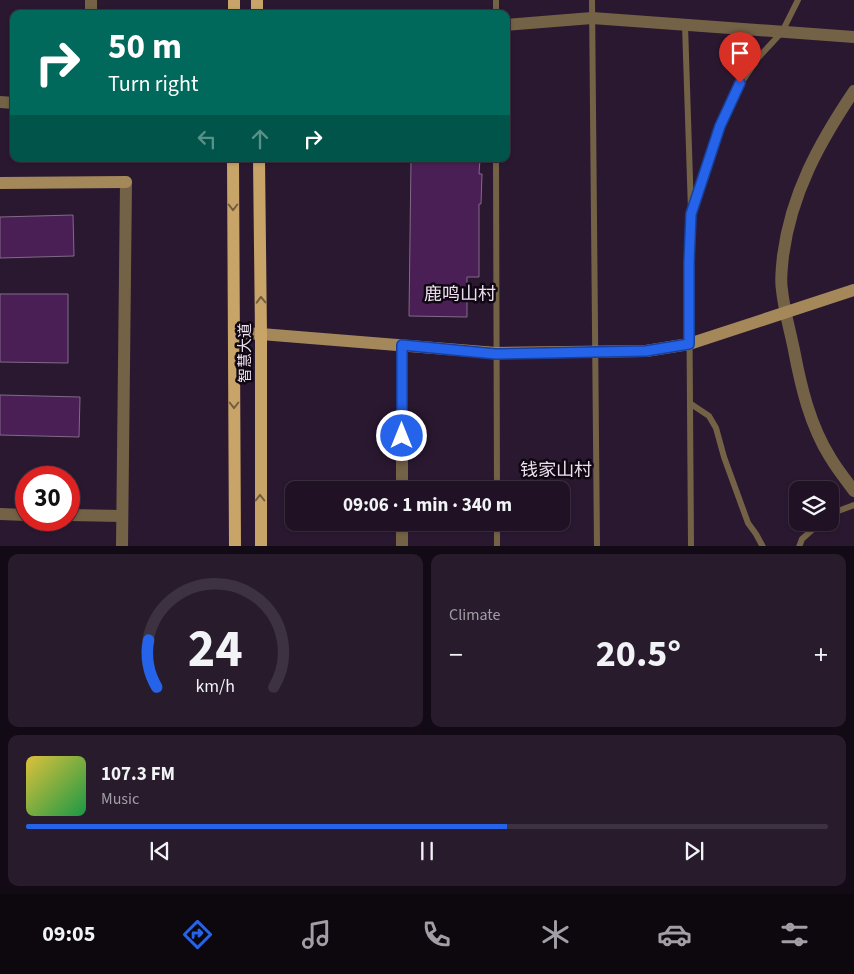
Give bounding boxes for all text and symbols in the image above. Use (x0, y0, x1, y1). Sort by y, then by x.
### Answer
text: 50 m (108, 22, 182, 72)
icon: right (25, 30, 90, 95)
pin (719, 32, 761, 83)
icon: arrive (726, 39, 754, 67)
text: Turn right (108, 68, 198, 100)
icon: left (193, 125, 221, 153)
icon: ahead (246, 125, 274, 153)
icon: right (299, 125, 327, 153)
one-way arrow (228, 204, 238, 212)
district label: 鹿鸣山村 (424, 282, 496, 307)
one-way arrow (256, 296, 266, 304)
street label: 智慧大道 (235, 323, 256, 383)
one-way arrow (229, 402, 239, 409)
position arrow (375, 409, 427, 461)
district label: 钱家山村 (520, 458, 592, 483)
speed limit sign: 30 (15, 466, 80, 531)
map controls (789, 481, 839, 531)
button: layers (789, 481, 839, 531)
text: 09:06 · 1 min · 340 m (343, 492, 512, 519)
one-way arrow (255, 494, 265, 502)
text: Climate (449, 604, 500, 626)
text: 24 (188, 613, 243, 687)
text: 20.5° (596, 627, 681, 681)
text: − (449, 635, 463, 675)
text: + (814, 635, 828, 675)
text: km/h (196, 674, 235, 699)
text: 107.3 FM (101, 761, 175, 788)
text: Music (101, 788, 139, 810)
icon: previous (146, 837, 174, 865)
icon: pause (413, 837, 441, 865)
icon: next (680, 837, 708, 865)
icon: directions (180, 917, 215, 952)
icon: music (299, 917, 334, 952)
icon: phone (419, 917, 454, 952)
icon: climate (538, 917, 573, 952)
icon: car (657, 917, 692, 952)
icon: filters (777, 917, 812, 952)
text: 09:05 (42, 918, 95, 950)

